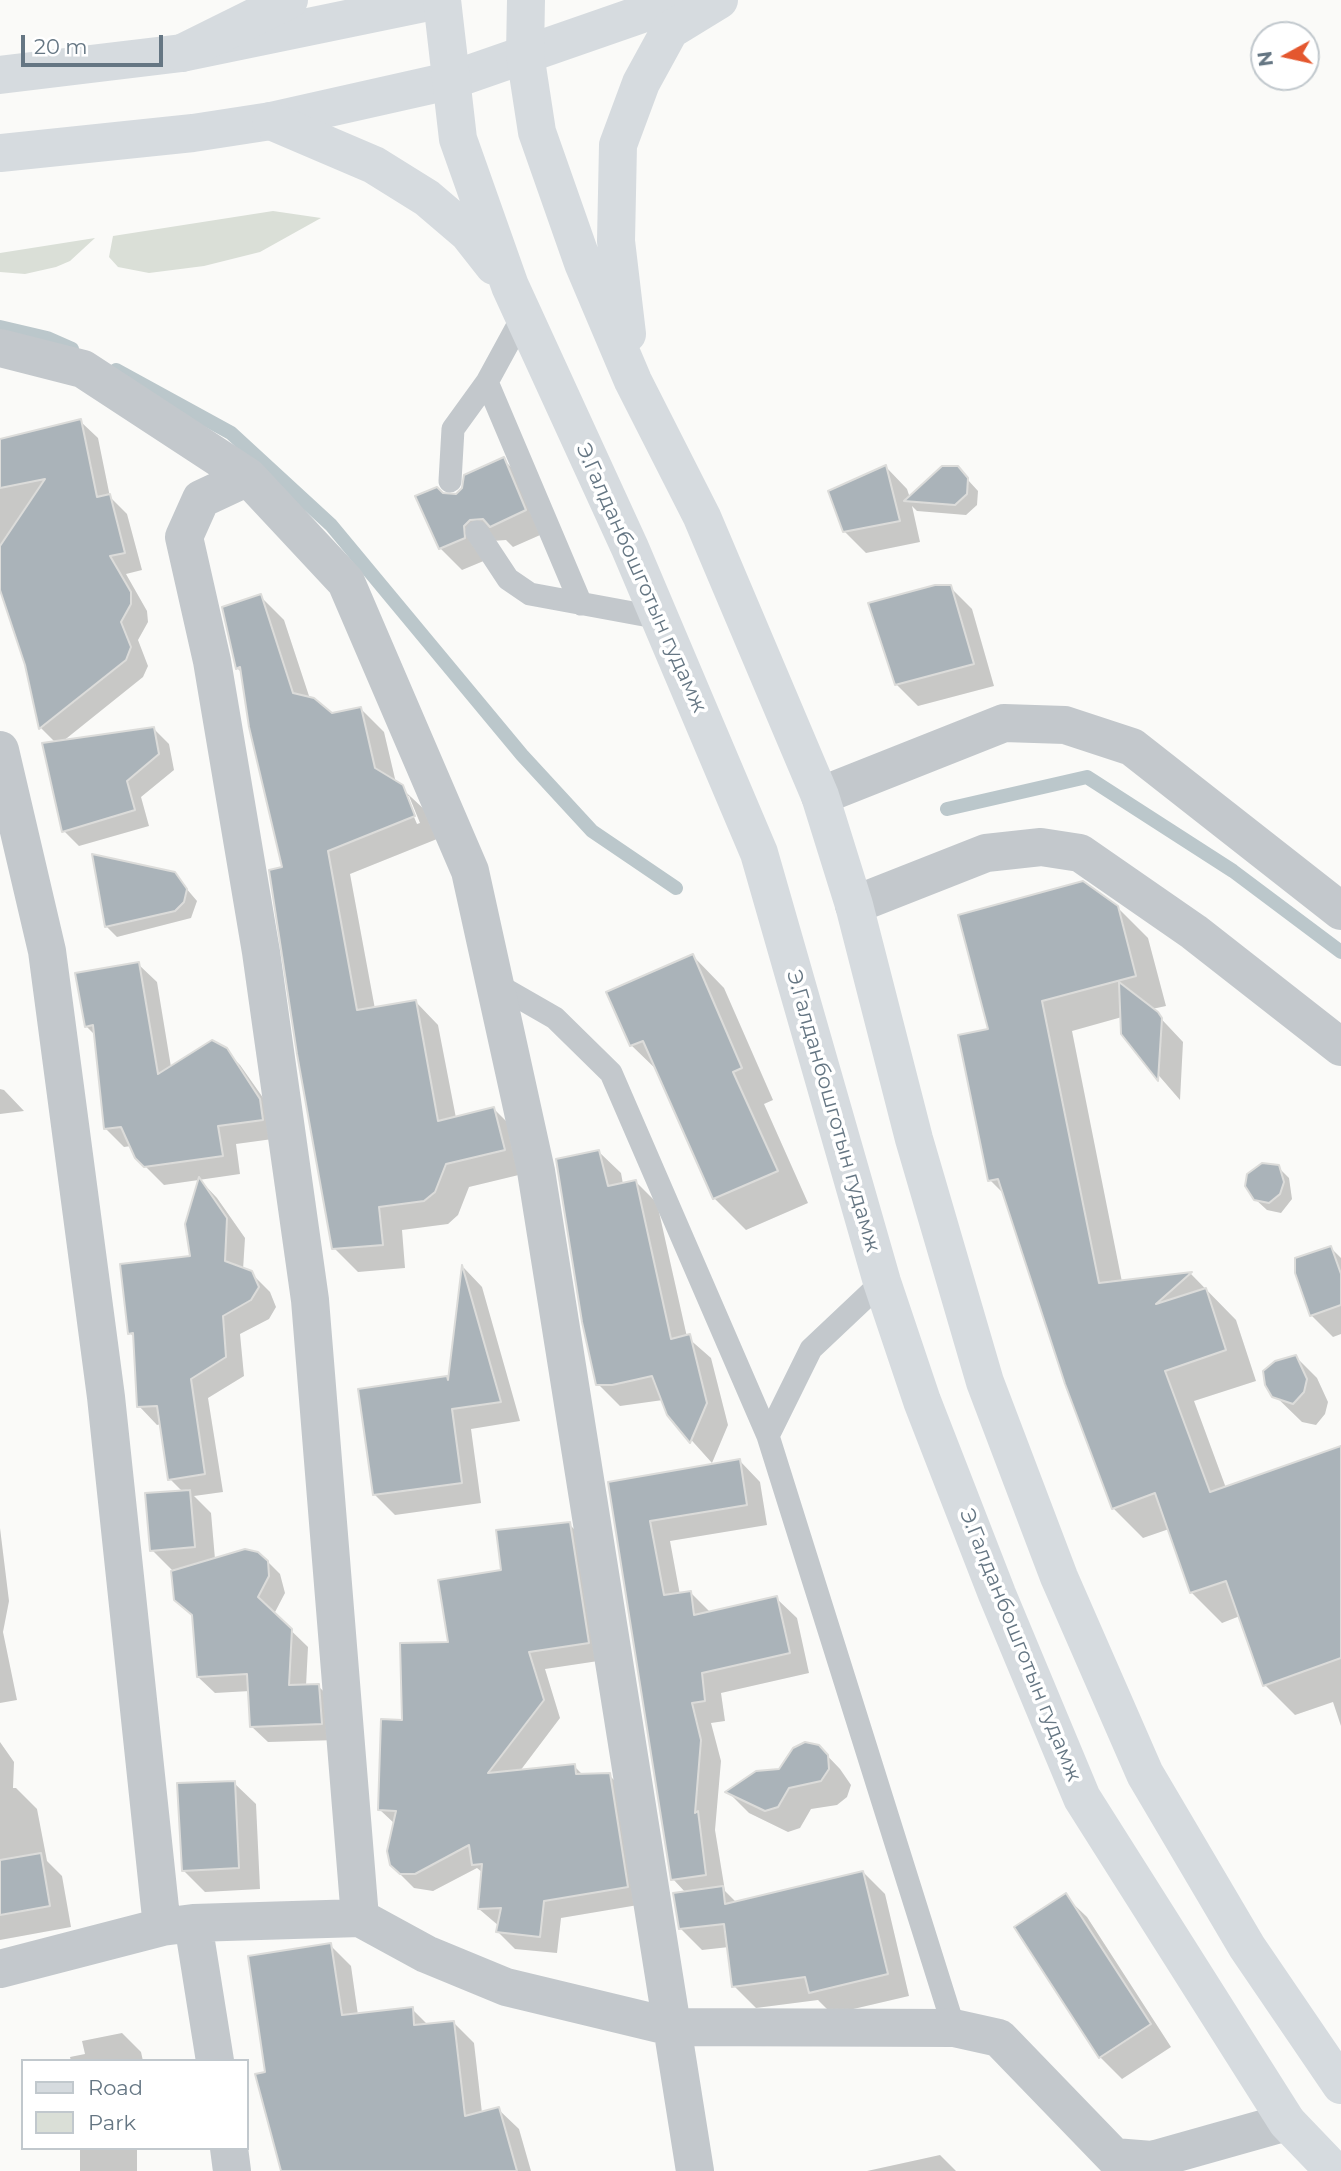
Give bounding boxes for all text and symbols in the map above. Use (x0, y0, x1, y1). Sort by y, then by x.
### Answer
scale bar (24, 21, 166, 65)
north arrow (1250, 21, 1320, 91)
text: 20 m (34, 34, 88, 59)
text: N (1253, 50, 1278, 68)
street label: Э.Галданбошготын гудамж (570, 439, 712, 717)
street label: Э.Галданбошготын гудамж (781, 967, 885, 1255)
street label: Э.Галданбошготын гудамж (954, 1505, 1086, 1785)
legend (21, 2059, 248, 2150)
text: Road (88, 2075, 143, 2100)
text: Park (88, 2110, 136, 2135)

